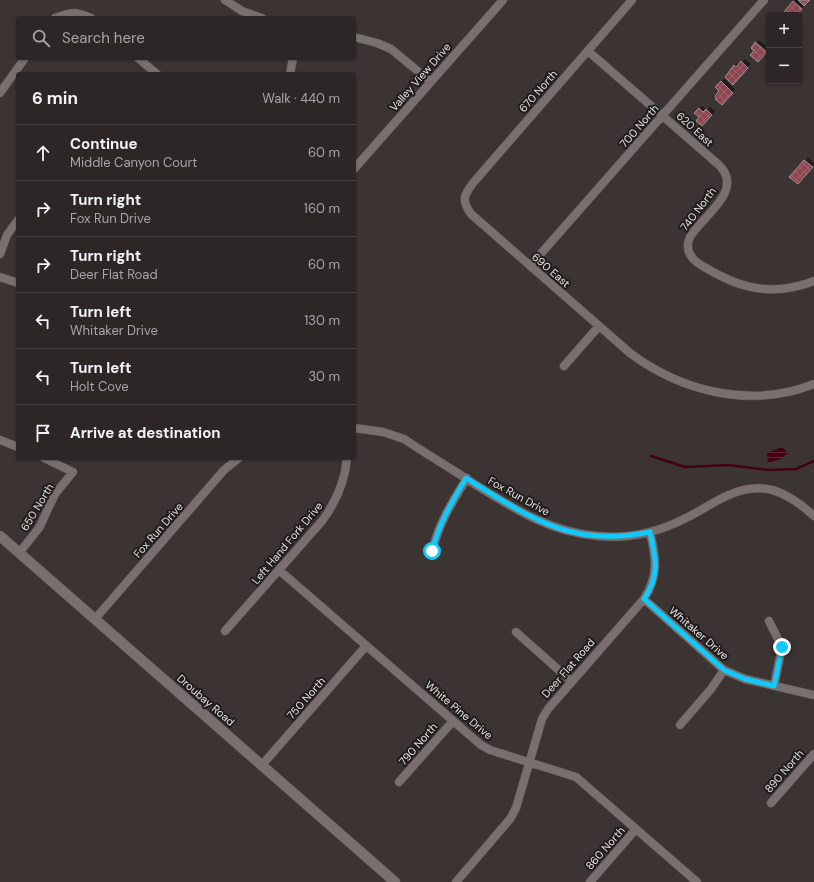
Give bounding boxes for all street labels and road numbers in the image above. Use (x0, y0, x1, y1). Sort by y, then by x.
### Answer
street label: Valley View Drive (386, 40, 454, 114)
street label: 670 North (516, 67, 560, 115)
street label: 700 North (616, 102, 662, 150)
street label: 620 East (674, 109, 716, 149)
street label: 740 North (677, 184, 719, 234)
street label: 690 East (529, 250, 573, 290)
street label: Fox Run Drive (486, 473, 552, 519)
street label: 650 North (17, 481, 57, 533)
street label: Left Hand Fork Drive (248, 499, 326, 587)
street label: Fox Run Drive (130, 500, 186, 560)
street label: Whitaker Drive (666, 603, 732, 663)
street label: Deer Flat Road (538, 635, 598, 701)
street label: Droubay Road (174, 671, 238, 729)
street label: 750 North (284, 674, 328, 722)
street label: White Pine Drive (423, 678, 495, 742)
street label: 790 North (396, 720, 440, 768)
street label: 890 North (761, 747, 807, 795)
street label: 860 North (582, 823, 628, 873)

